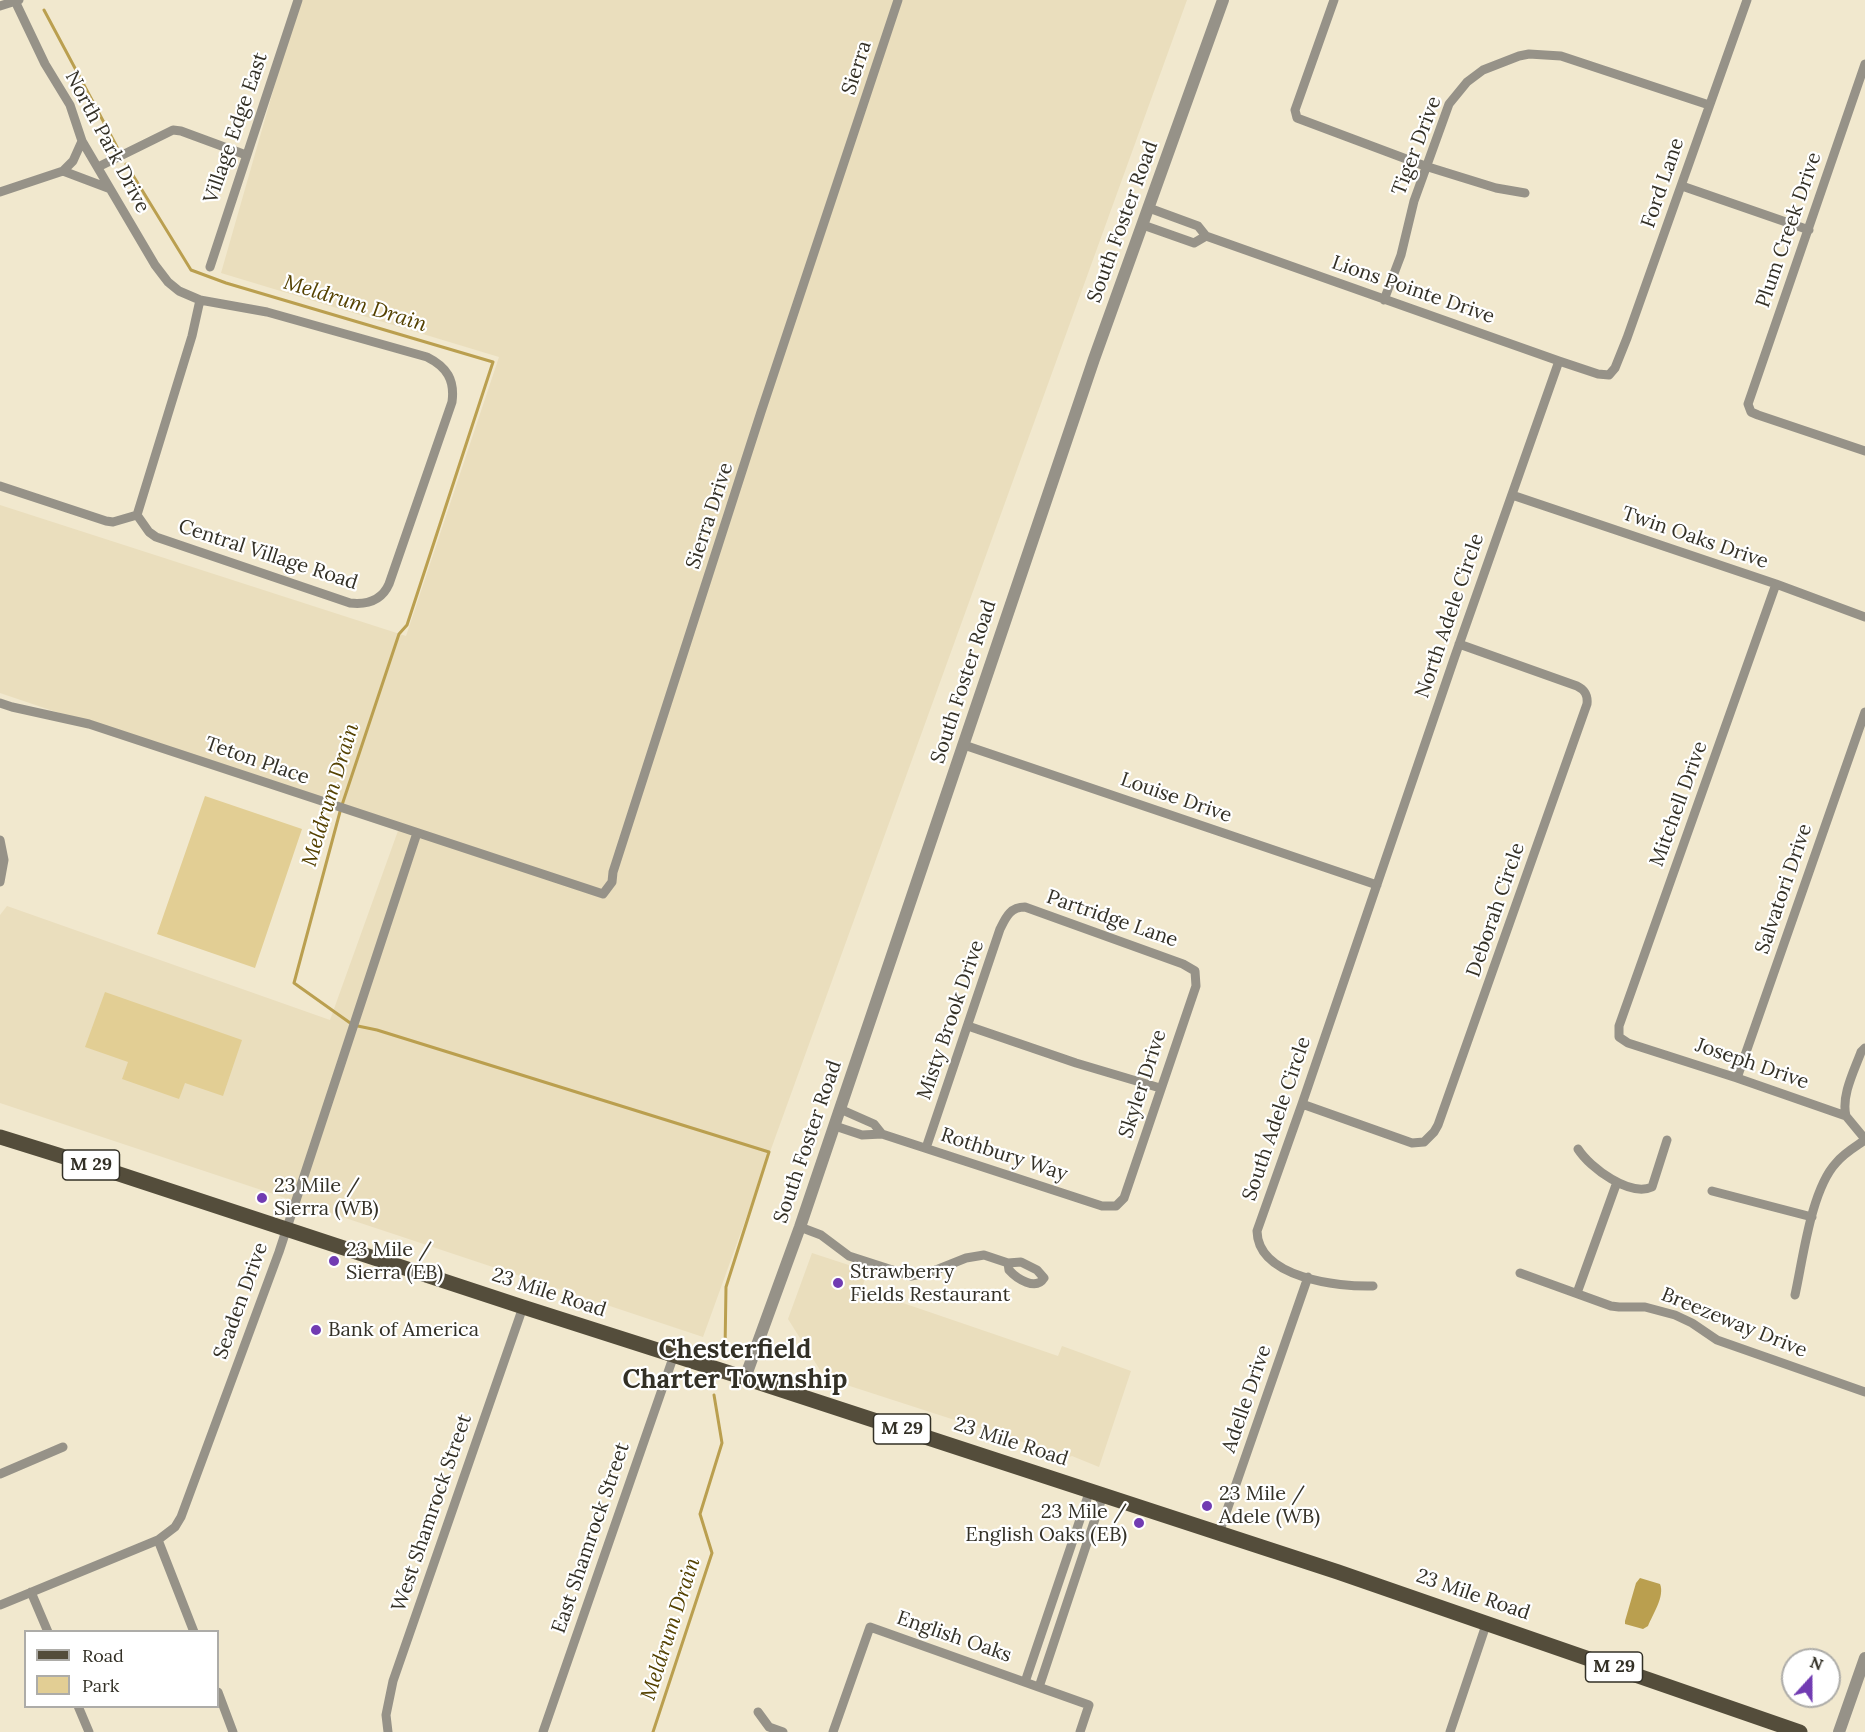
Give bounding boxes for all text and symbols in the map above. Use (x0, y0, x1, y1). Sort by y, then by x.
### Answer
street label: Sierra (837, 38, 877, 98)
street label: Village Edge East (199, 49, 273, 207)
street label: North Park Drive (59, 67, 155, 217)
street label: Tiger Drive (1387, 93, 1447, 199)
street label: Ford Lane (1636, 135, 1690, 231)
street label: South Foster Road (1083, 138, 1163, 306)
street label: Plum Creek Drive (1751, 149, 1827, 311)
street label: Lions Pointe Drive (1328, 251, 1498, 329)
water label: Meldrum Drain (280, 270, 430, 338)
street label: Sierra Drive (682, 460, 738, 572)
street label: Twin Oaks Drive (1619, 502, 1771, 574)
street label: Central Village Road (175, 515, 361, 595)
street label: North Adele Circle (1411, 531, 1489, 701)
street label: South Foster Road (926, 597, 1002, 767)
water label: Meldrum Drain (297, 720, 365, 870)
street label: Teton Place (202, 732, 312, 790)
street label: Mitchell Drive (1645, 738, 1713, 870)
street label: Louise Drive (1117, 768, 1235, 828)
street label: Salvatori Drive (1750, 821, 1818, 957)
street label: Deborah Circle (1462, 840, 1530, 980)
street label: Partridge Lane (1043, 885, 1181, 953)
street label: Misty Brook Drive (912, 937, 990, 1103)
street label: Skyler Drive (1114, 1027, 1172, 1141)
street label: Joseph Drive (1692, 1033, 1812, 1095)
street label: South Adele Circle (1238, 1034, 1316, 1204)
street label: South Foster Road (769, 1057, 847, 1227)
street label: Rothbury Way (938, 1123, 1070, 1187)
road number: M 29 (62, 1150, 119, 1180)
place label: 23 Mile / Sierra (WB) (274, 1174, 379, 1221)
marker: 23 Mile / Sierra (WB) (255, 1191, 269, 1205)
place label: 23 Mile / Sierra (EB) (346, 1238, 443, 1285)
street label: Seaden Drive (209, 1239, 273, 1363)
marker: 23 Mile / Sierra (EB) (327, 1254, 341, 1268)
place label: Strawberry Fields Restaurant (850, 1260, 1010, 1307)
street label: 23 Mile Road (489, 1263, 609, 1323)
marker: Strawberry Fields Restaurant (831, 1276, 845, 1290)
street label: Breezeway Drive (1658, 1283, 1810, 1363)
place label: Bank of America (328, 1318, 479, 1342)
marker: Bank of America (309, 1323, 323, 1337)
district label: Chesterfield Charter Township (623, 1335, 847, 1396)
street label: Adelle Drive (1217, 1342, 1277, 1456)
street label: West Shamrock Street (387, 1411, 477, 1615)
street label: 23 Mile Road (951, 1412, 1071, 1472)
road number: M 29 (874, 1414, 930, 1444)
street label: East Shamrock Street (547, 1439, 635, 1637)
place label: 23 Mile / Adele (WB) (1219, 1482, 1320, 1529)
marker: 23 Mile / Adele (WB) (1200, 1499, 1214, 1513)
place label: 23 Mile / English Oaks (EB) (965, 1500, 1127, 1547)
marker: 23 Mile / English Oaks (EB) (1132, 1516, 1146, 1530)
water label: Meldrum Drain (636, 1555, 706, 1703)
street label: 23 Mile Road (1413, 1564, 1533, 1626)
street label: English Oaks (893, 1606, 1015, 1668)
legend (24, 1630, 219, 1708)
text: Road (82, 1644, 124, 1667)
north arrow (1781, 1648, 1841, 1708)
road number: M 29 (1586, 1652, 1642, 1682)
text: N (1807, 1652, 1826, 1675)
text: Park (82, 1674, 119, 1697)

